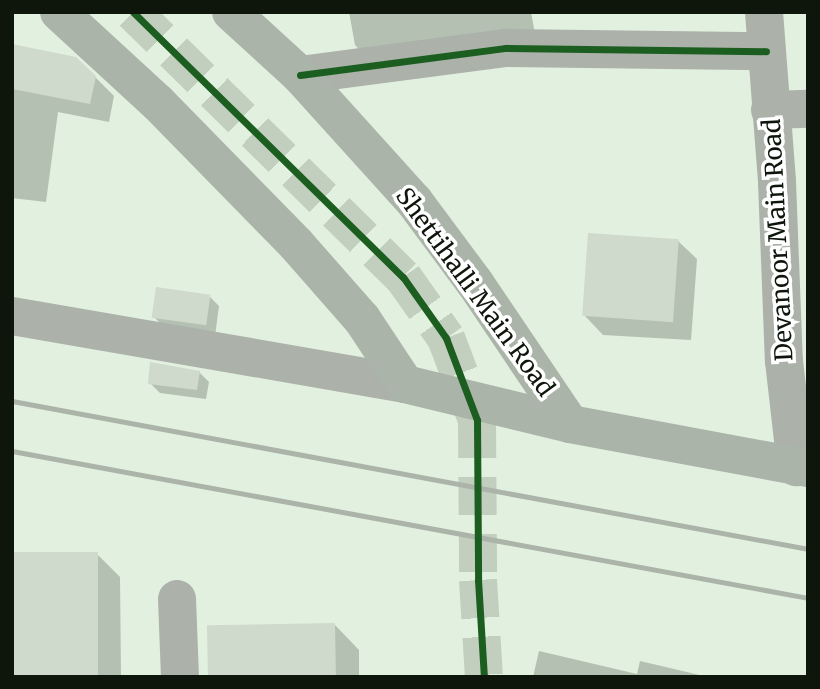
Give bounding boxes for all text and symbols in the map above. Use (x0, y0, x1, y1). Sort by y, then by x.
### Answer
street label: Devanoor Main Road (757, 118, 799, 362)
street label: Shettihalli Main Road (390, 182, 560, 402)

